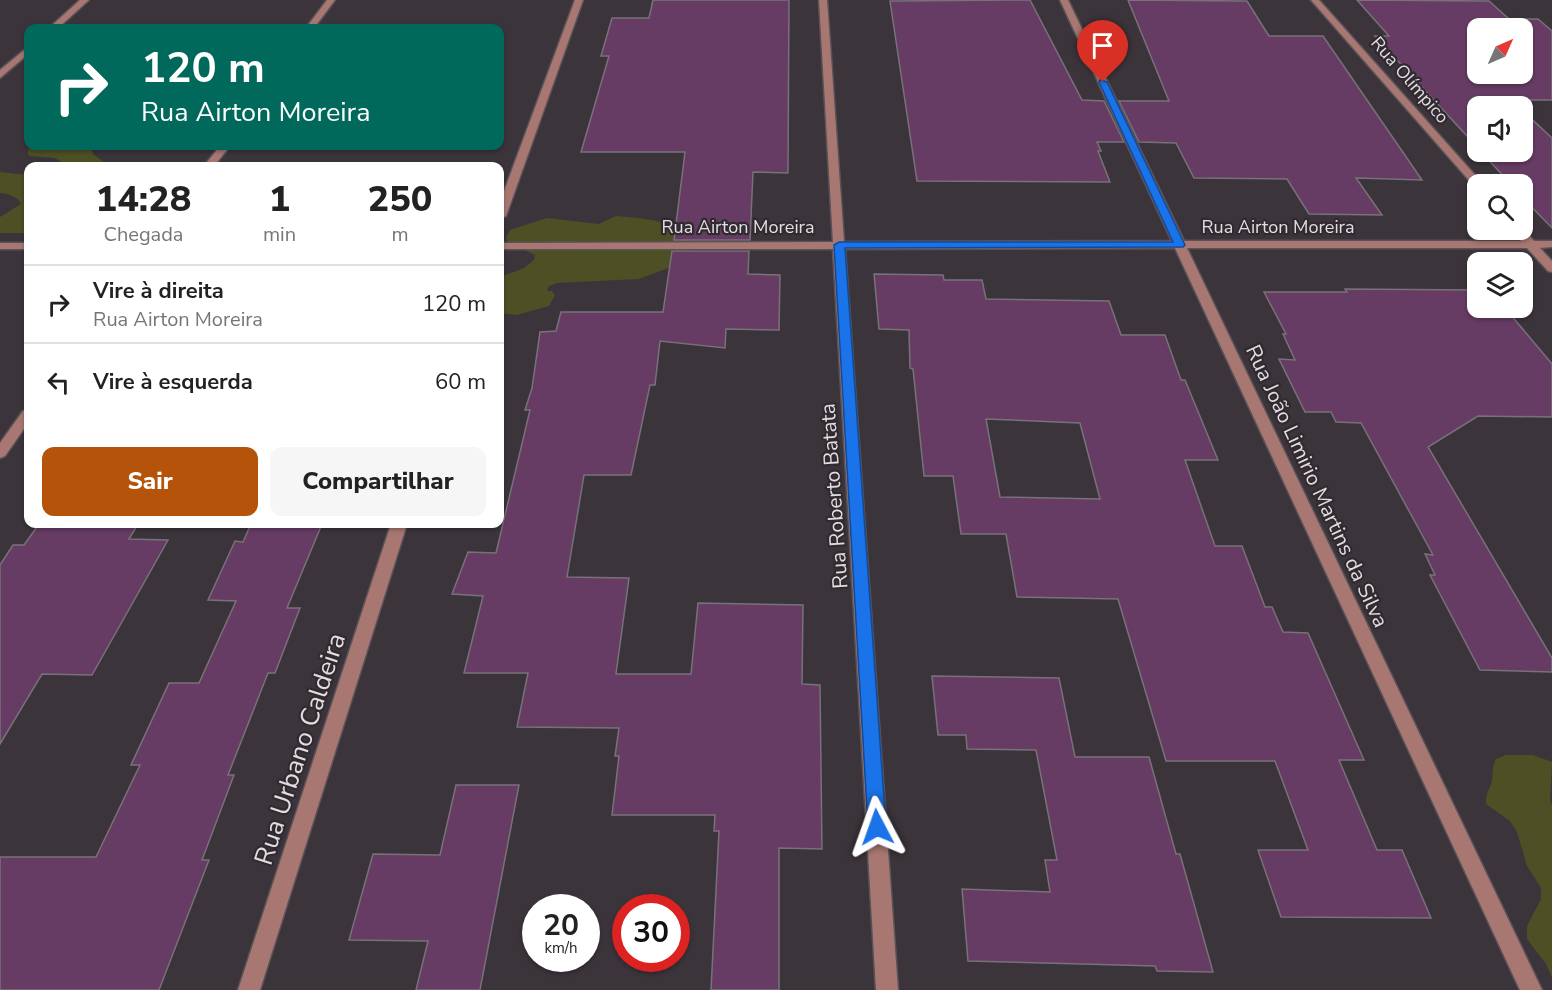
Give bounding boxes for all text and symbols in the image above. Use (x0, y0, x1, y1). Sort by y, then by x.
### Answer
north arrow (1467, 18, 1533, 84)
map controls (1467, 18, 1533, 318)
pin (1077, 20, 1128, 82)
icon: arrive (1086, 29, 1119, 62)
street label: Rua Olímpico (1366, 31, 1454, 129)
text: 120 m (141, 40, 265, 97)
icon: right (42, 48, 120, 126)
text: Rua Airton Moreira (141, 94, 370, 131)
button: sound (1467, 96, 1533, 162)
button: search (1467, 174, 1533, 240)
text: 14:28 (96, 175, 191, 224)
text: 1 (269, 175, 290, 224)
text: 250 (368, 175, 432, 224)
street label: Rua Airton Moreira (662, 215, 814, 239)
street label: Rua Airton Moreira (1202, 215, 1354, 239)
text: Chegada (103, 221, 183, 248)
text: min (263, 221, 296, 248)
text: m (391, 221, 409, 248)
button: layers (1467, 252, 1533, 318)
text: Vire à direita (93, 276, 224, 306)
icon: right (42, 288, 75, 321)
text: 120 m (422, 289, 486, 319)
text: Rua Airton Moreira (93, 306, 263, 333)
street label: Rua João Limirio Martins da Silva (1239, 340, 1395, 632)
icon: left (42, 366, 75, 399)
text: Vire à esquerda (93, 367, 253, 397)
text: 60 m (435, 367, 486, 397)
street label: Rua Roberto Batata (814, 402, 854, 590)
button: Sair (42, 447, 258, 516)
button: Compartilhar (270, 447, 486, 516)
street label: Rua Urbano Caldeira (246, 629, 354, 869)
position arrow (845, 795, 909, 859)
speed limit sign: 30 (612, 894, 690, 972)
text: 20 (543, 905, 579, 946)
text: km/h (544, 938, 578, 958)

